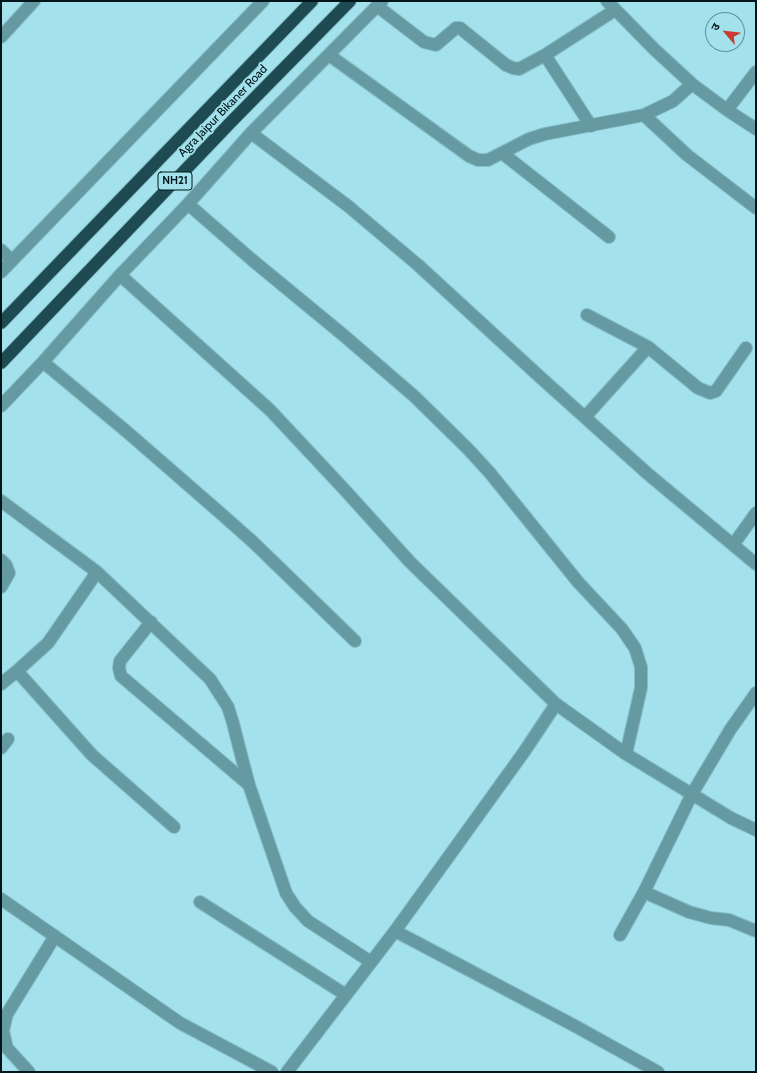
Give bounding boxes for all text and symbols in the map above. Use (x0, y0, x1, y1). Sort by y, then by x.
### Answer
north arrow (705, 12, 745, 52)
text: उ (708, 21, 723, 33)
street label: Agra Jaipur Bikaner Road (175, 62, 271, 160)
road number: NH21 (158, 172, 192, 190)

